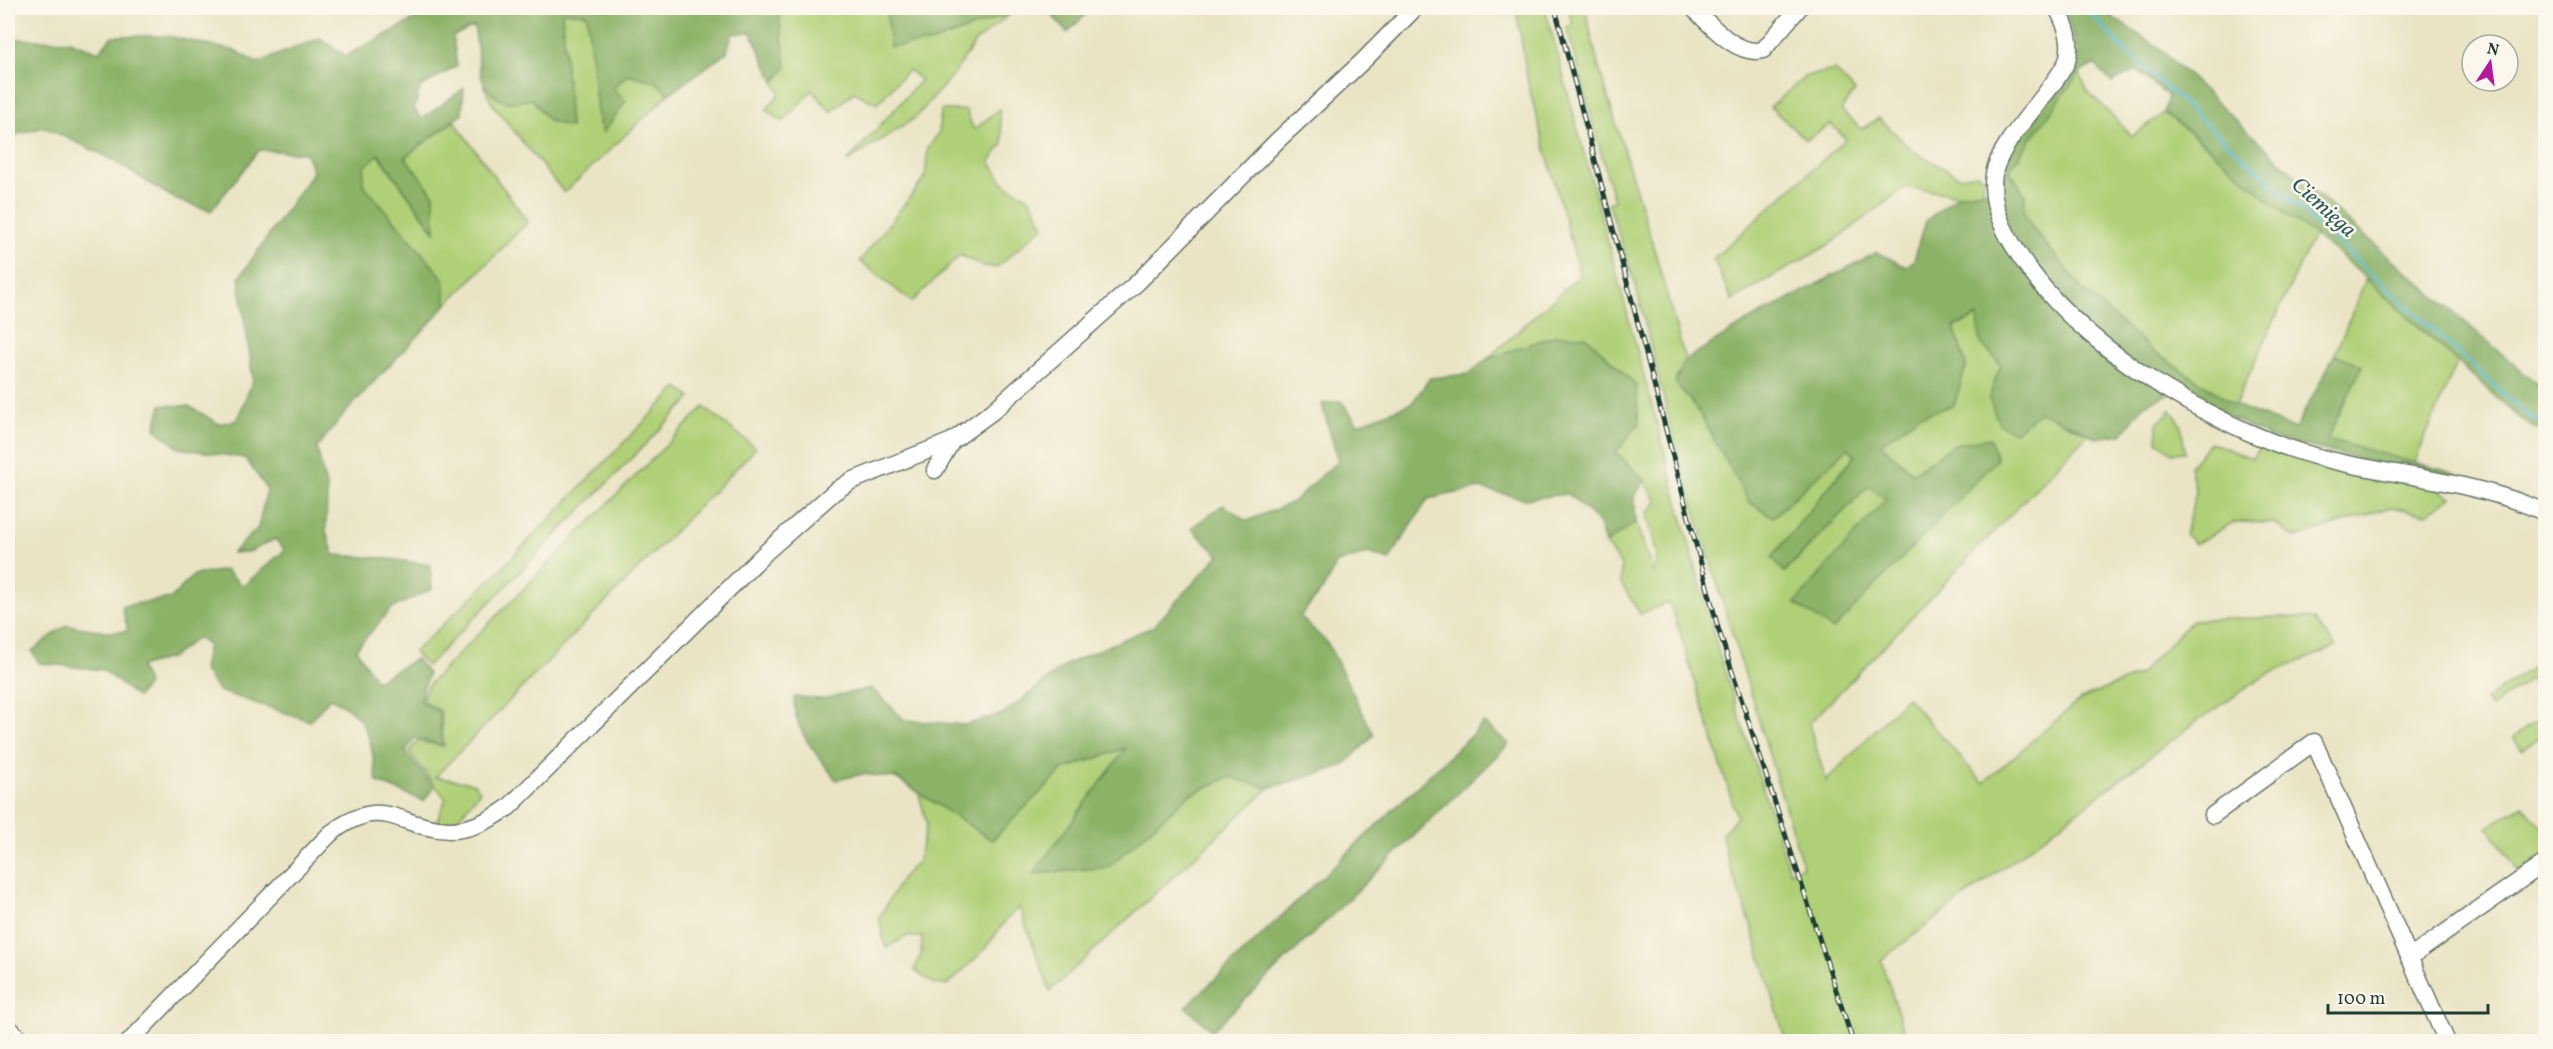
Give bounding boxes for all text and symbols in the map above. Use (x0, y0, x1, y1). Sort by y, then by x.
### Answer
north arrow (2460, 33, 2520, 93)
text: N (2485, 38, 2501, 62)
water label: Ciemięga (2284, 170, 2362, 246)
scale bar (2328, 977, 2488, 1015)
text: 100 m (2337, 987, 2386, 1012)

